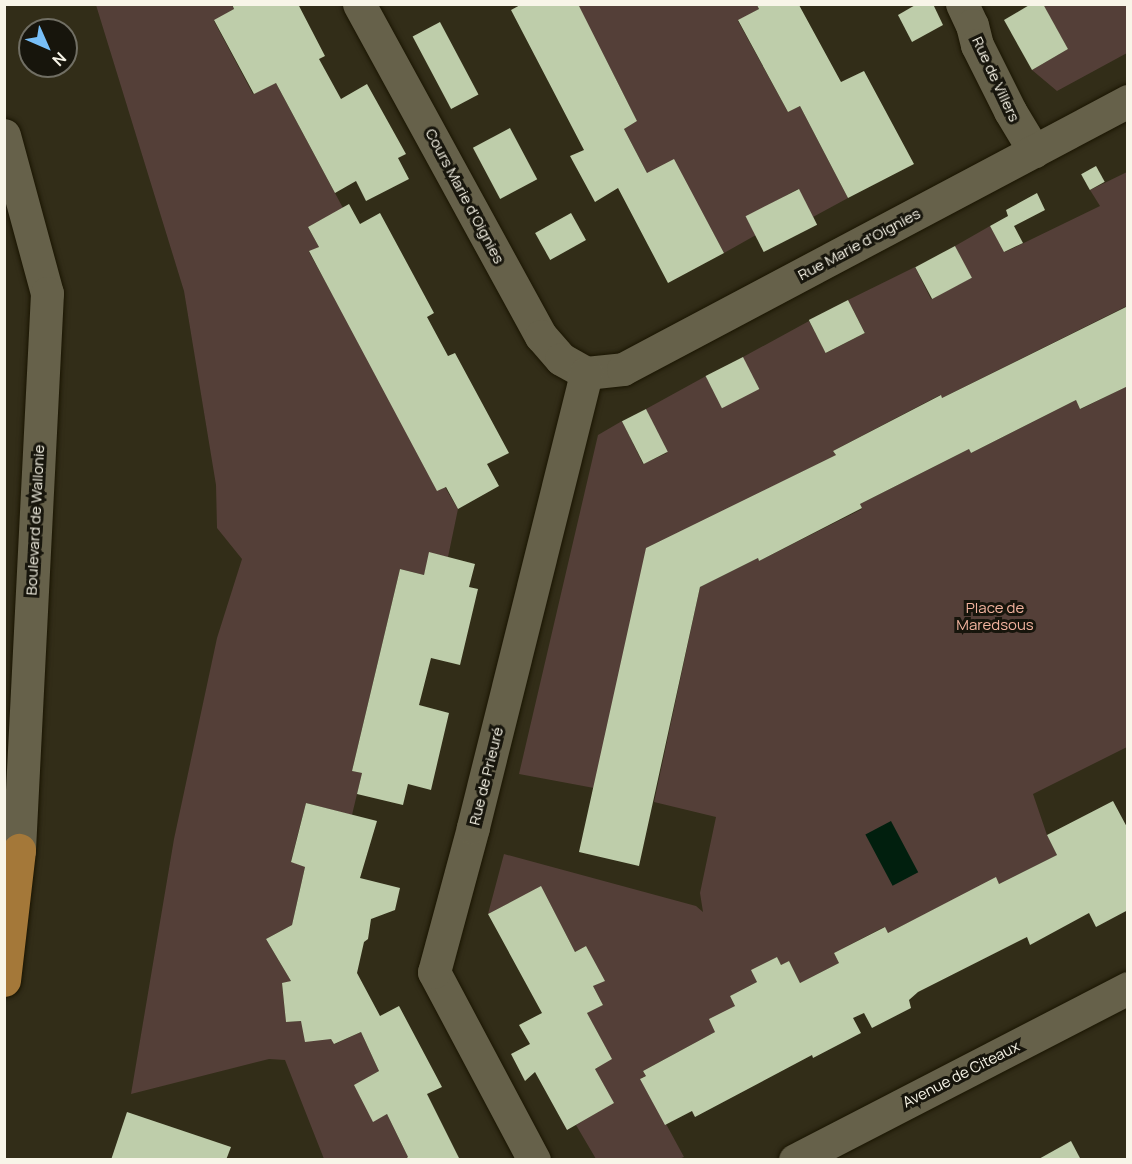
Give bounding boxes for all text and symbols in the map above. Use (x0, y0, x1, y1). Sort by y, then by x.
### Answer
north arrow (18, 18, 78, 78)
street label: Rue de Villers (968, 34, 1024, 124)
text: N (47, 47, 71, 71)
street label: Cours Marie d'Oignies (422, 125, 508, 267)
street label: Rue Marie d'Oignies (795, 204, 923, 284)
street label: Boulevard de Wallonie (22, 444, 48, 596)
park label: Place de Maredsous (956, 598, 1034, 633)
street label: Rue de Prieuré (465, 725, 507, 827)
street label: Avenue de Citeaux (900, 1037, 1022, 1111)

